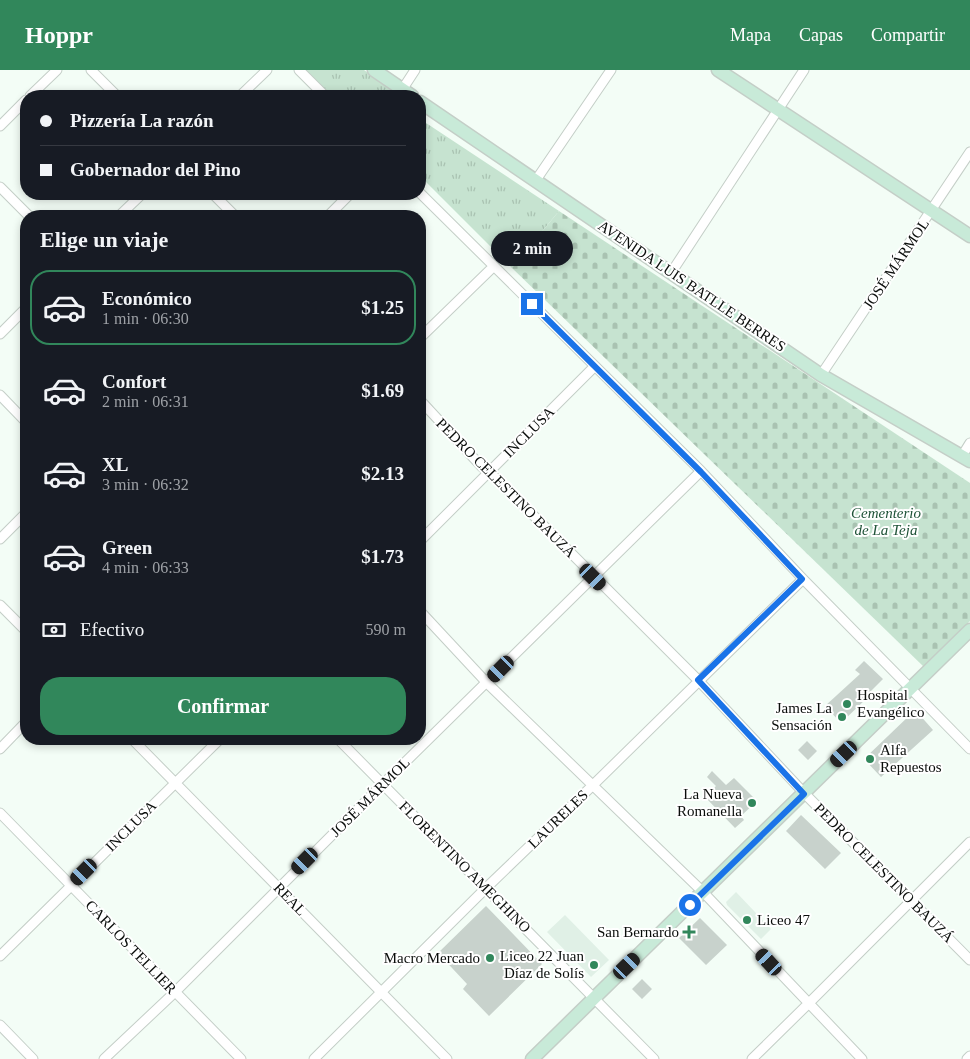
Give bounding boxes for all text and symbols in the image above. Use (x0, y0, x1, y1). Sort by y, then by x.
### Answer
text: Hoppr (25, 22, 93, 48)
text: Mapa (730, 25, 771, 45)
text: Capas (799, 25, 843, 45)
text: Compartir (871, 25, 945, 45)
text: Pizzería La razón (70, 110, 214, 131)
text: Gobernador del Pino (70, 159, 241, 180)
street label: JOSÉ MÁRMOL (860, 216, 932, 312)
street label: AVENIDA LUIS BATLLE BERRES (595, 217, 789, 355)
text: Elige un viaje (40, 227, 168, 252)
callout: 2 min (491, 232, 573, 266)
text: 2 min (513, 240, 551, 257)
icon: car (42, 285, 87, 330)
text: Económico (102, 288, 192, 309)
route end (521, 293, 543, 315)
text: $1.25 (361, 297, 404, 318)
text: 1 min · 06:30 (102, 310, 189, 327)
icon: car (42, 368, 87, 413)
text: Confort (102, 371, 166, 392)
text: $1.69 (361, 380, 404, 401)
text: 2 min · 06:31 (102, 393, 189, 410)
street label: INCLUSA (500, 403, 558, 461)
street label: PEDRO CELESTINO BAUZÁ (433, 415, 579, 561)
icon: car (42, 451, 87, 496)
text: XL (102, 454, 128, 475)
text: $2.13 (361, 463, 404, 484)
text: 3 min · 06:32 (102, 476, 189, 493)
park label: Cementerio de La Teja (851, 505, 921, 538)
icon: car (42, 534, 87, 579)
text: Green (102, 537, 152, 558)
text: $1.73 (361, 546, 404, 567)
text: 4 min · 06:33 (102, 559, 189, 576)
car (577, 561, 608, 593)
icon: cash (40, 616, 68, 644)
text: Efectivo (80, 619, 144, 640)
text: 590 m (366, 621, 406, 638)
car (485, 653, 516, 685)
button: Confirmar (40, 677, 406, 735)
place label: Hospital Evangélico (857, 687, 924, 720)
marker: Hospital Evangélico (841, 698, 853, 710)
place label: James La Sensación (771, 700, 832, 733)
marker: James La Sensación (836, 711, 848, 723)
car (827, 738, 860, 770)
place label: Alfa Repuestos (880, 742, 942, 775)
marker: Alfa Repuestos (864, 753, 876, 765)
street label: JOSÉ MÁRMOL (327, 754, 413, 840)
place label: La Nueva Romanella (677, 786, 742, 819)
street label: LAURELES (525, 787, 591, 851)
street label: INCLUSA (102, 797, 160, 855)
marker: La Nueva Romanella (746, 797, 758, 809)
street label: FLORENTINO AMEGHINO (396, 798, 534, 936)
street label: PEDRO CELESTINO BAUZÁ (811, 800, 957, 946)
car (289, 845, 320, 877)
car (68, 856, 99, 888)
street label: REAL (271, 879, 309, 919)
route start (679, 894, 701, 916)
street label: CARLOS TELLIER (82, 897, 180, 997)
place label: Liceo 47 (757, 912, 810, 928)
marker: Liceo 47 (741, 914, 753, 926)
place label: San Bernardo (597, 924, 679, 940)
marker: San Bernardo (683, 926, 695, 938)
car (753, 946, 784, 978)
place label: Liceo 22 Juan Díaz de Solís (500, 948, 585, 981)
place label: Macro Mercado (384, 950, 480, 966)
car (610, 950, 643, 982)
marker: Macro Mercado (484, 952, 496, 964)
marker: Liceo 22 Juan Díaz de Solís (588, 959, 600, 971)

